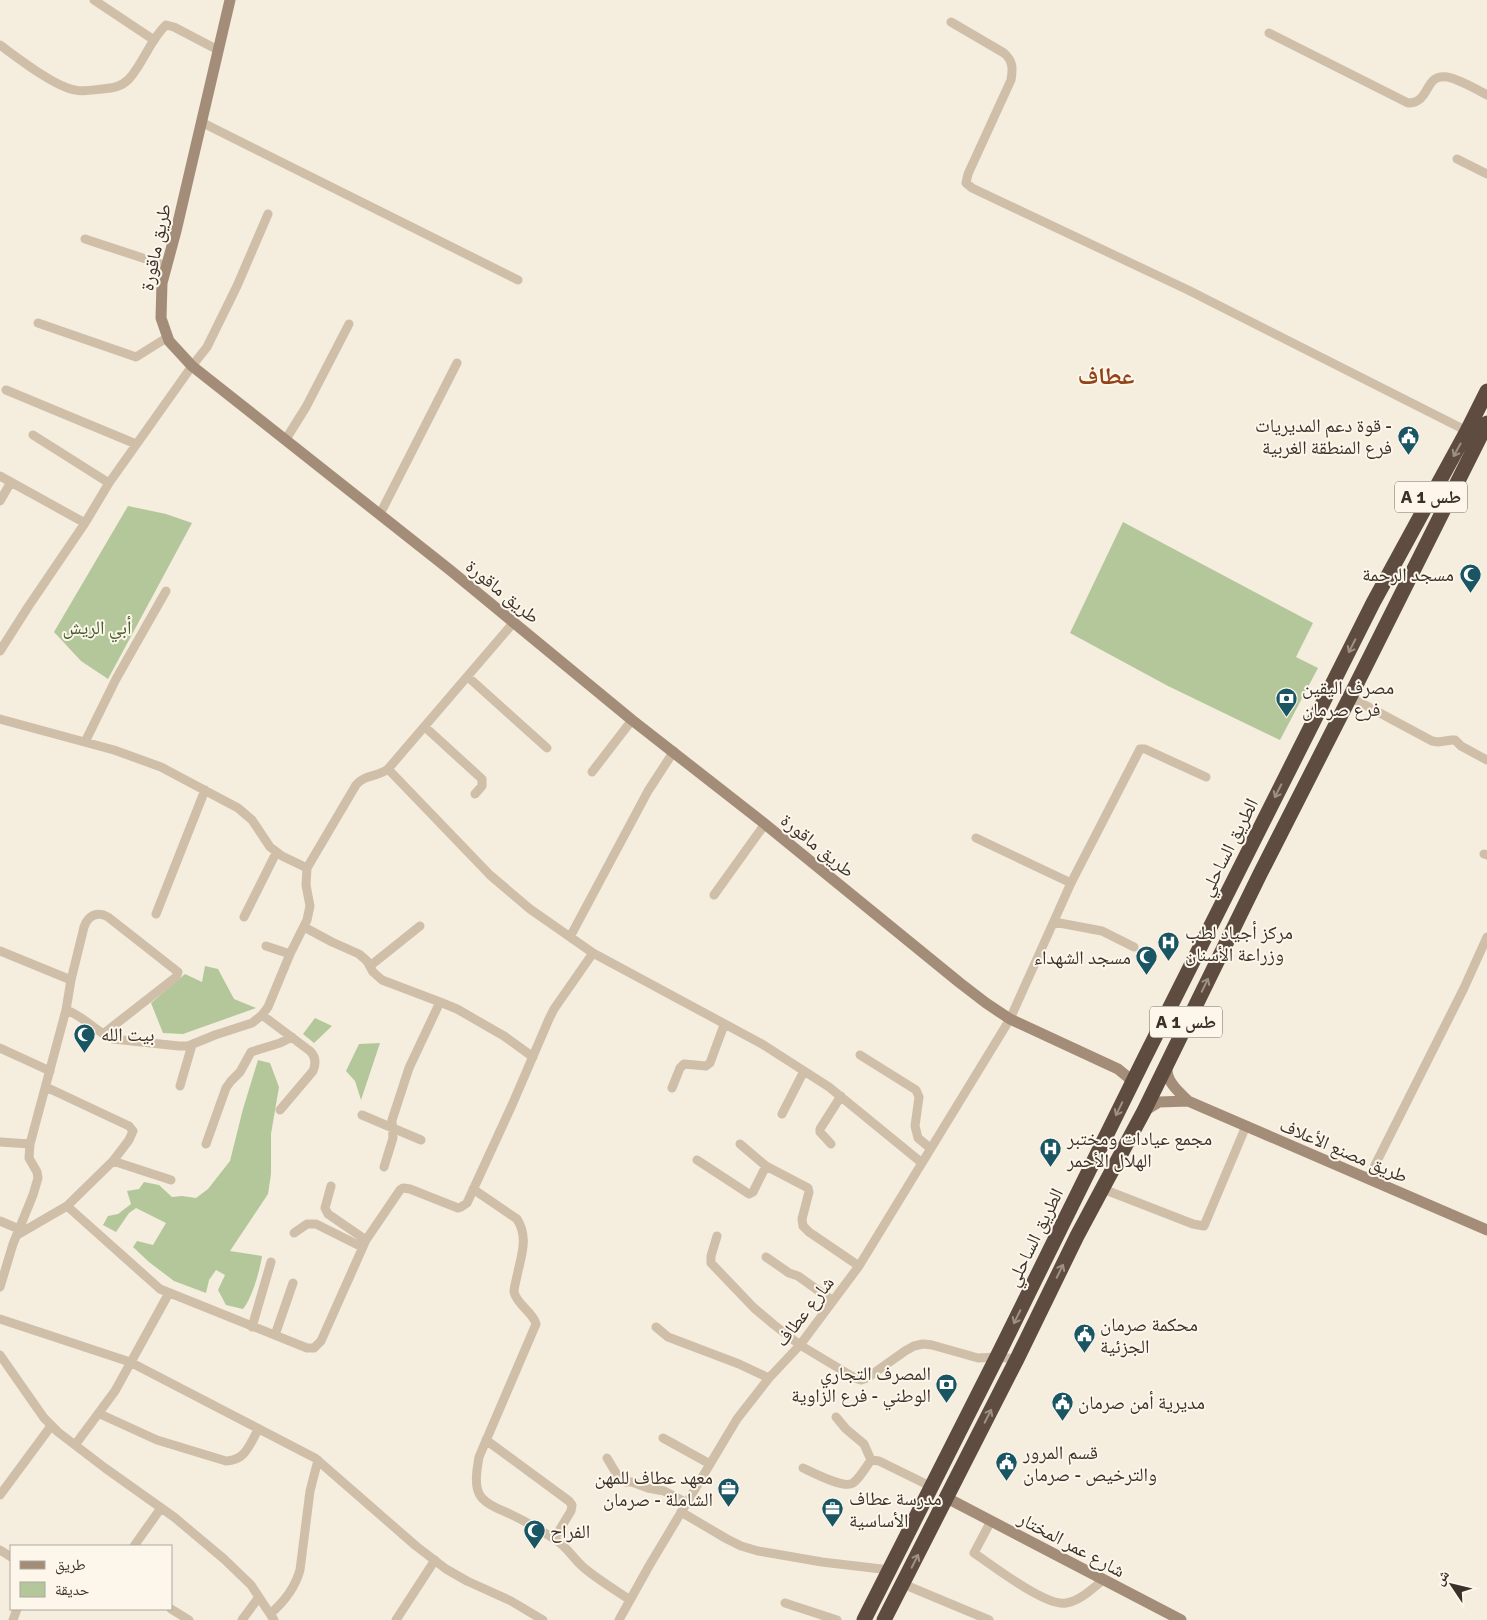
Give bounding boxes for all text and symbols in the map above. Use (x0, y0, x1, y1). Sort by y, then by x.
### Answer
street label: طريق ماقورة (135, 201, 177, 293)
district label: عطاف (1078, 361, 1134, 391)
place label: قوة دعم المديريات - فرع المنطقة الغربية (1255, 414, 1392, 460)
public building icon: قوة دعم المديريات - فرع المنطقة الغربية (1396, 424, 1420, 455)
one-way arrow (1451, 442, 1461, 456)
road number: A 1 طس (1395, 482, 1467, 512)
street label: طريق ماقورة (460, 555, 544, 629)
mosque icon: مسجد الرحمة (1458, 562, 1482, 593)
place label: مسجد الرحمة (1362, 563, 1454, 587)
park label: أبي الريش (62, 616, 132, 643)
one-way arrow (1346, 638, 1356, 653)
place label: مصرف اليقين فرع صرمان (1302, 676, 1394, 722)
bank icon: مصرف اليقين فرع صرمان (1274, 686, 1298, 717)
one-way arrow (1273, 784, 1283, 799)
street label: الطريق الساحلي (1194, 794, 1266, 902)
street label: طريق ماقورة (775, 809, 859, 883)
place label: مركز أجياد لطب وزراعة الأسنان (1185, 921, 1293, 967)
hospital icon: مركز أجياد لطب وزراعة الأسنان (1157, 931, 1181, 962)
mosque icon: مسجد الشهداء (1135, 945, 1159, 976)
place label: مسجد الشهداء (1034, 946, 1131, 970)
one-way arrow (1200, 978, 1210, 993)
road number: A 1 طس (1150, 1006, 1222, 1038)
mosque icon: بيت الله (73, 1022, 97, 1053)
place label: بيت الله (101, 1023, 155, 1047)
one-way arrow (1114, 1101, 1124, 1116)
street label: طريق مصنع الأعلاف (1276, 1113, 1411, 1189)
place label: مجمع عيادات ومختبر الهلال الأحمر (1066, 1127, 1212, 1173)
hospital icon: مجمع عيادات ومختبر الهلال الأحمر (1039, 1137, 1063, 1168)
street label: الطريق الساحلي (1001, 1184, 1072, 1292)
one-way arrow (1056, 1263, 1066, 1278)
street label: شارع عطاف (770, 1272, 840, 1352)
one-way arrow (1012, 1310, 1022, 1325)
place label: محكمة صرمان الجزئية (1100, 1313, 1198, 1359)
public building icon: محكمة صرمان الجزئية (1072, 1323, 1096, 1354)
place label: المصرف التجاري الوطني - فرع الزاوية (791, 1362, 931, 1411)
bank icon: المصرف التجاري الوطني - فرع الزاوية (935, 1372, 959, 1403)
public building icon: مديرية أمن صرمان (1050, 1390, 1074, 1421)
place label: مديرية أمن صرمان (1078, 1391, 1205, 1415)
one-way arrow (984, 1409, 993, 1424)
place label: قسم المرور والترخيص - صرمان (1022, 1441, 1157, 1487)
public building icon: قسم المرور والترخيص - صرمان (995, 1451, 1019, 1482)
place label: معهد عطاف للمهن الشاملة - صرمان (595, 1466, 713, 1512)
office icon: معهد عطاف للمهن الشاملة - صرمان (717, 1476, 741, 1507)
place label: مدرسة عطاف الأساسية (849, 1487, 942, 1533)
office icon: مدرسة عطاف الأساسية (821, 1497, 845, 1528)
street label: شارع عمر المختار (1013, 1506, 1129, 1583)
mosque icon: الفراح (522, 1519, 546, 1550)
place label: الفراح (550, 1520, 590, 1544)
legend (10, 1545, 172, 1610)
one-way arrow (910, 1554, 920, 1569)
text: طريق (55, 1556, 86, 1575)
north arrow (1427, 1560, 1477, 1610)
text: ش (1431, 1567, 1453, 1589)
text: حديقة (55, 1581, 90, 1599)

